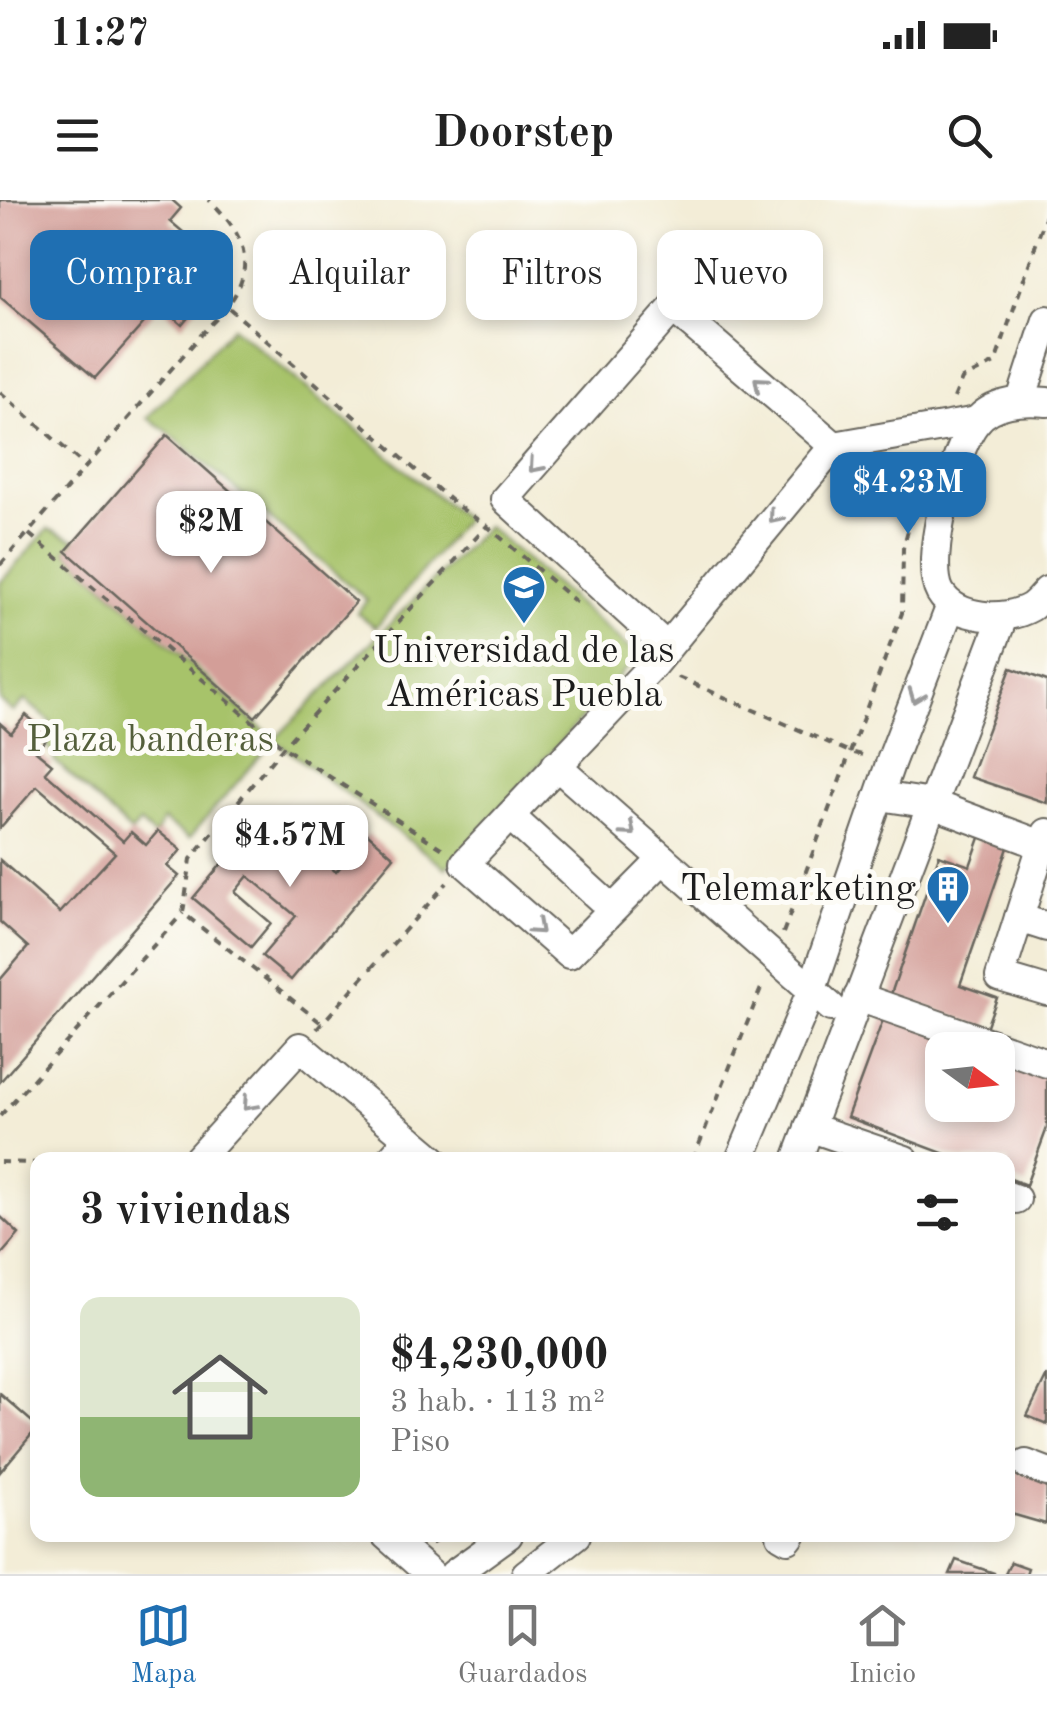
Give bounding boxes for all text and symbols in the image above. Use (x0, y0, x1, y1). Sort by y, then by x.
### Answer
text: 11:27 (50, 16, 149, 54)
icon: menu (50, 108, 105, 163)
icon: search (942, 108, 997, 163)
text: Doorstep (433, 112, 614, 157)
chip: Comprar (30, 230, 233, 320)
chip: Alquilar (253, 230, 446, 320)
chip: Filtros (466, 230, 637, 320)
chip: Nuevo (657, 230, 823, 320)
one-way arrow (754, 376, 772, 394)
pin: $4.23M (827, 452, 989, 537)
one-way arrow (528, 454, 546, 472)
text: $4.23M (852, 468, 964, 500)
pin: $2M (163, 491, 259, 576)
one-way arrow (769, 506, 787, 524)
text: $2M (178, 507, 244, 539)
school or university icon: Universidad de las Américas Puebla (501, 564, 547, 625)
place label: Universidad de las Américas Puebla (373, 633, 675, 715)
one-way arrow (907, 686, 928, 703)
park label: Plaza banderas (26, 722, 274, 760)
pin: $4.57M (209, 805, 371, 890)
one-way arrow (617, 818, 636, 836)
text: $4.57M (234, 821, 346, 853)
building icon: Telemarketing (925, 864, 971, 925)
place label: Telemarketing (680, 871, 916, 909)
one-way arrow (525, 917, 544, 935)
north arrow (925, 1032, 1015, 1122)
map controls (925, 1032, 1015, 1122)
one-way arrow (242, 1092, 260, 1111)
icon: filters (910, 1185, 965, 1240)
text: 3 viviendas (80, 1191, 291, 1233)
text: $4,230,000 (390, 1336, 608, 1378)
icon: home (160, 1337, 280, 1457)
text: 3 hab. · 113 m² (390, 1387, 605, 1419)
text: Piso (390, 1427, 450, 1459)
tab: Mapa (131, 1598, 196, 1693)
tab: Guardados (458, 1598, 587, 1693)
tab: Inicio (849, 1598, 916, 1693)

